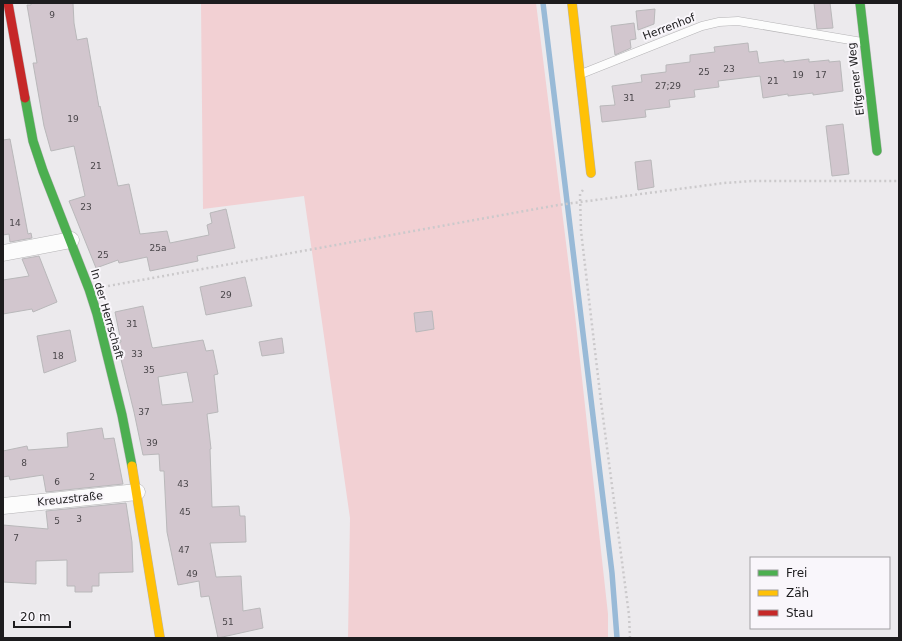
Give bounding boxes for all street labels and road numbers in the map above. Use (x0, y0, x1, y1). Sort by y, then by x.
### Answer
street label: Herrenhof (641, 11, 698, 43)
street label: Elfgener Weg (845, 42, 867, 116)
street label: In der Herrschaft (88, 268, 126, 361)
street label: Kreuzstraße (36, 489, 104, 509)

